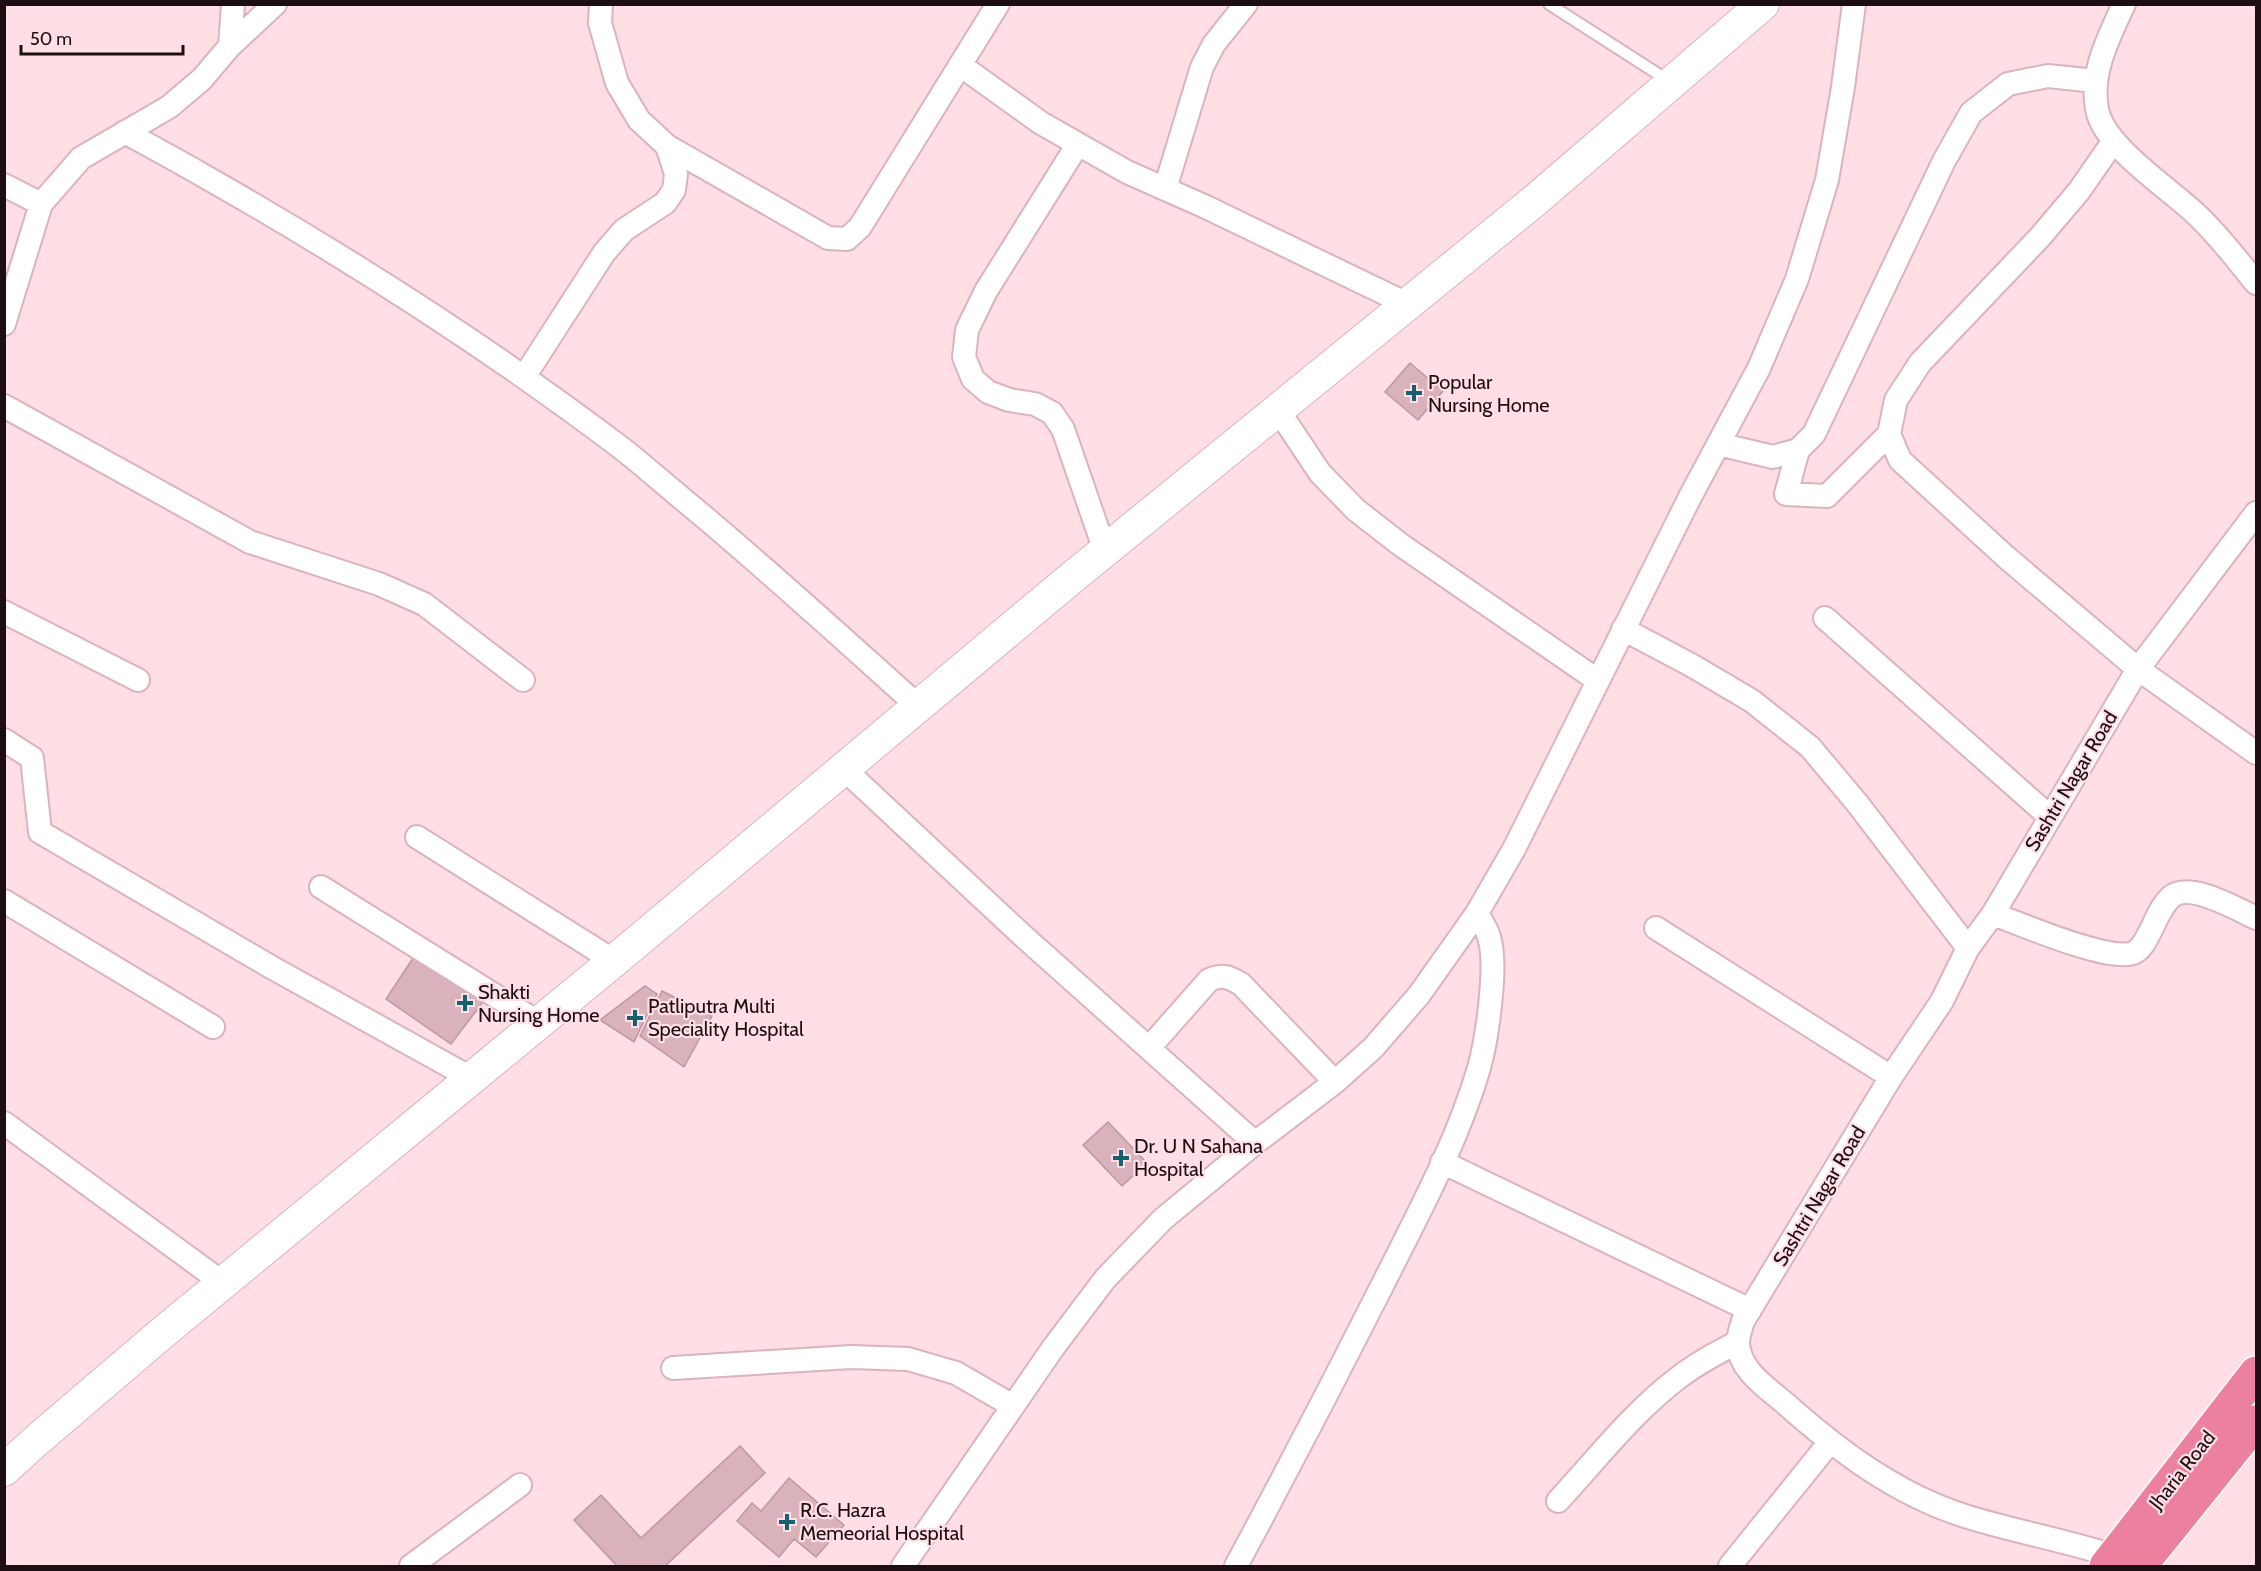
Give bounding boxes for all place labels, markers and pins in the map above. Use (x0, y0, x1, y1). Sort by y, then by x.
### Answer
place label: Popular Nursing Home (1428, 370, 1549, 417)
marker: Popular Nursing Home (1405, 384, 1423, 402)
place label: Shakti Nursing Home (478, 980, 599, 1027)
marker: Shakti Nursing Home (456, 994, 474, 1012)
place label: Patliputra Multi Speciality Hospital (648, 994, 804, 1041)
marker: Patliputra Multi Speciality Hospital (626, 1009, 644, 1027)
place label: Dr. U N Sahana Hospital (1134, 1134, 1263, 1181)
marker: Dr. U N Sahana Hospital (1112, 1149, 1130, 1167)
place label: R.C. Hazra Memeorial Hospital (800, 1498, 964, 1545)
marker: R.C. Hazra Memeorial Hospital (778, 1513, 796, 1531)

